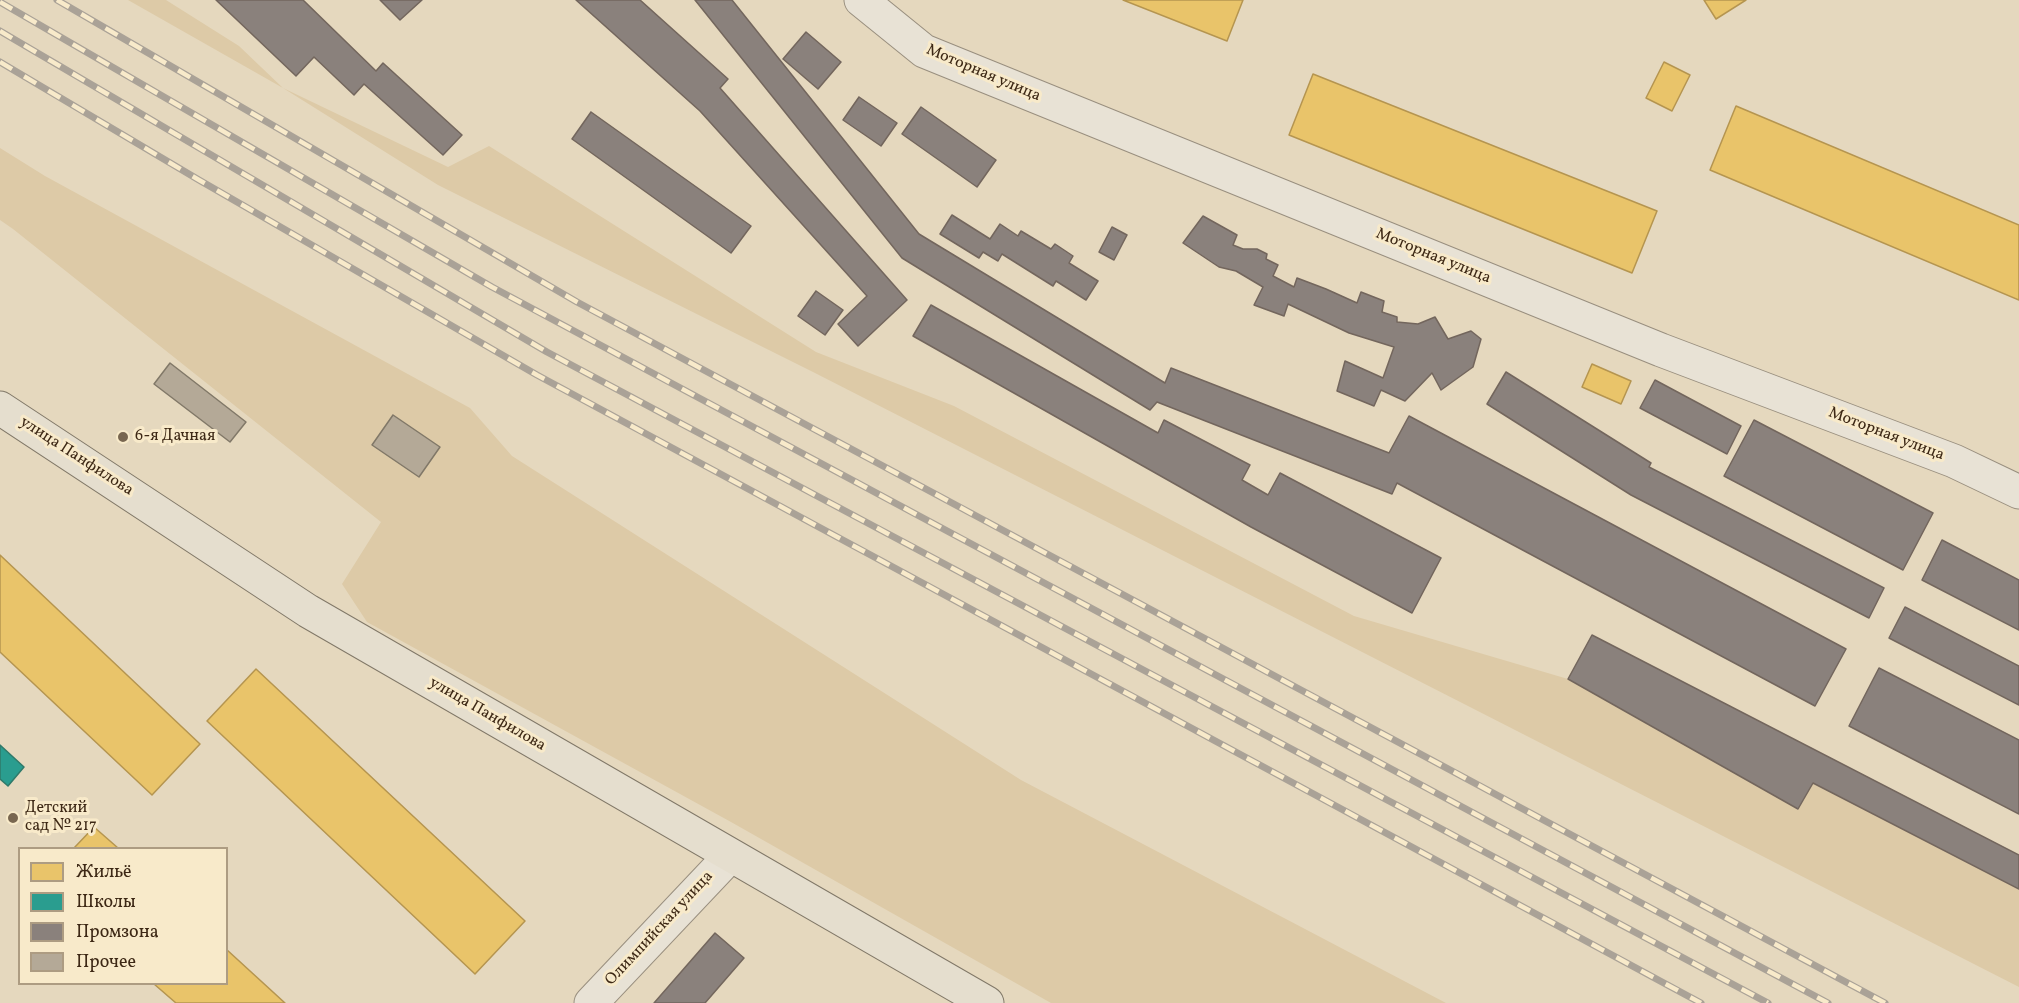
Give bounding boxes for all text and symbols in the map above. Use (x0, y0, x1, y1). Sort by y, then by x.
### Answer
street label: Моторная улица (923, 41, 1043, 107)
street label: Моторная улица (1373, 225, 1493, 289)
street label: Моторная улица (1825, 404, 1947, 466)
street label: улица Панфилова (16, 413, 136, 501)
place label: 6-я Дачная (135, 427, 215, 447)
marker: 6-я Дачная (116, 430, 130, 444)
street label: улица Панфилова (425, 674, 549, 756)
place label: Детский сад № 217 (25, 799, 97, 837)
marker: Детский сад № 217 (6, 811, 20, 825)
legend (18, 847, 228, 985)
text: Жильё (76, 860, 132, 885)
street label: Олимпийская улица (602, 868, 718, 990)
text: Школы (76, 890, 136, 915)
text: Промзона (76, 920, 159, 945)
text: Прочее (76, 950, 136, 975)

